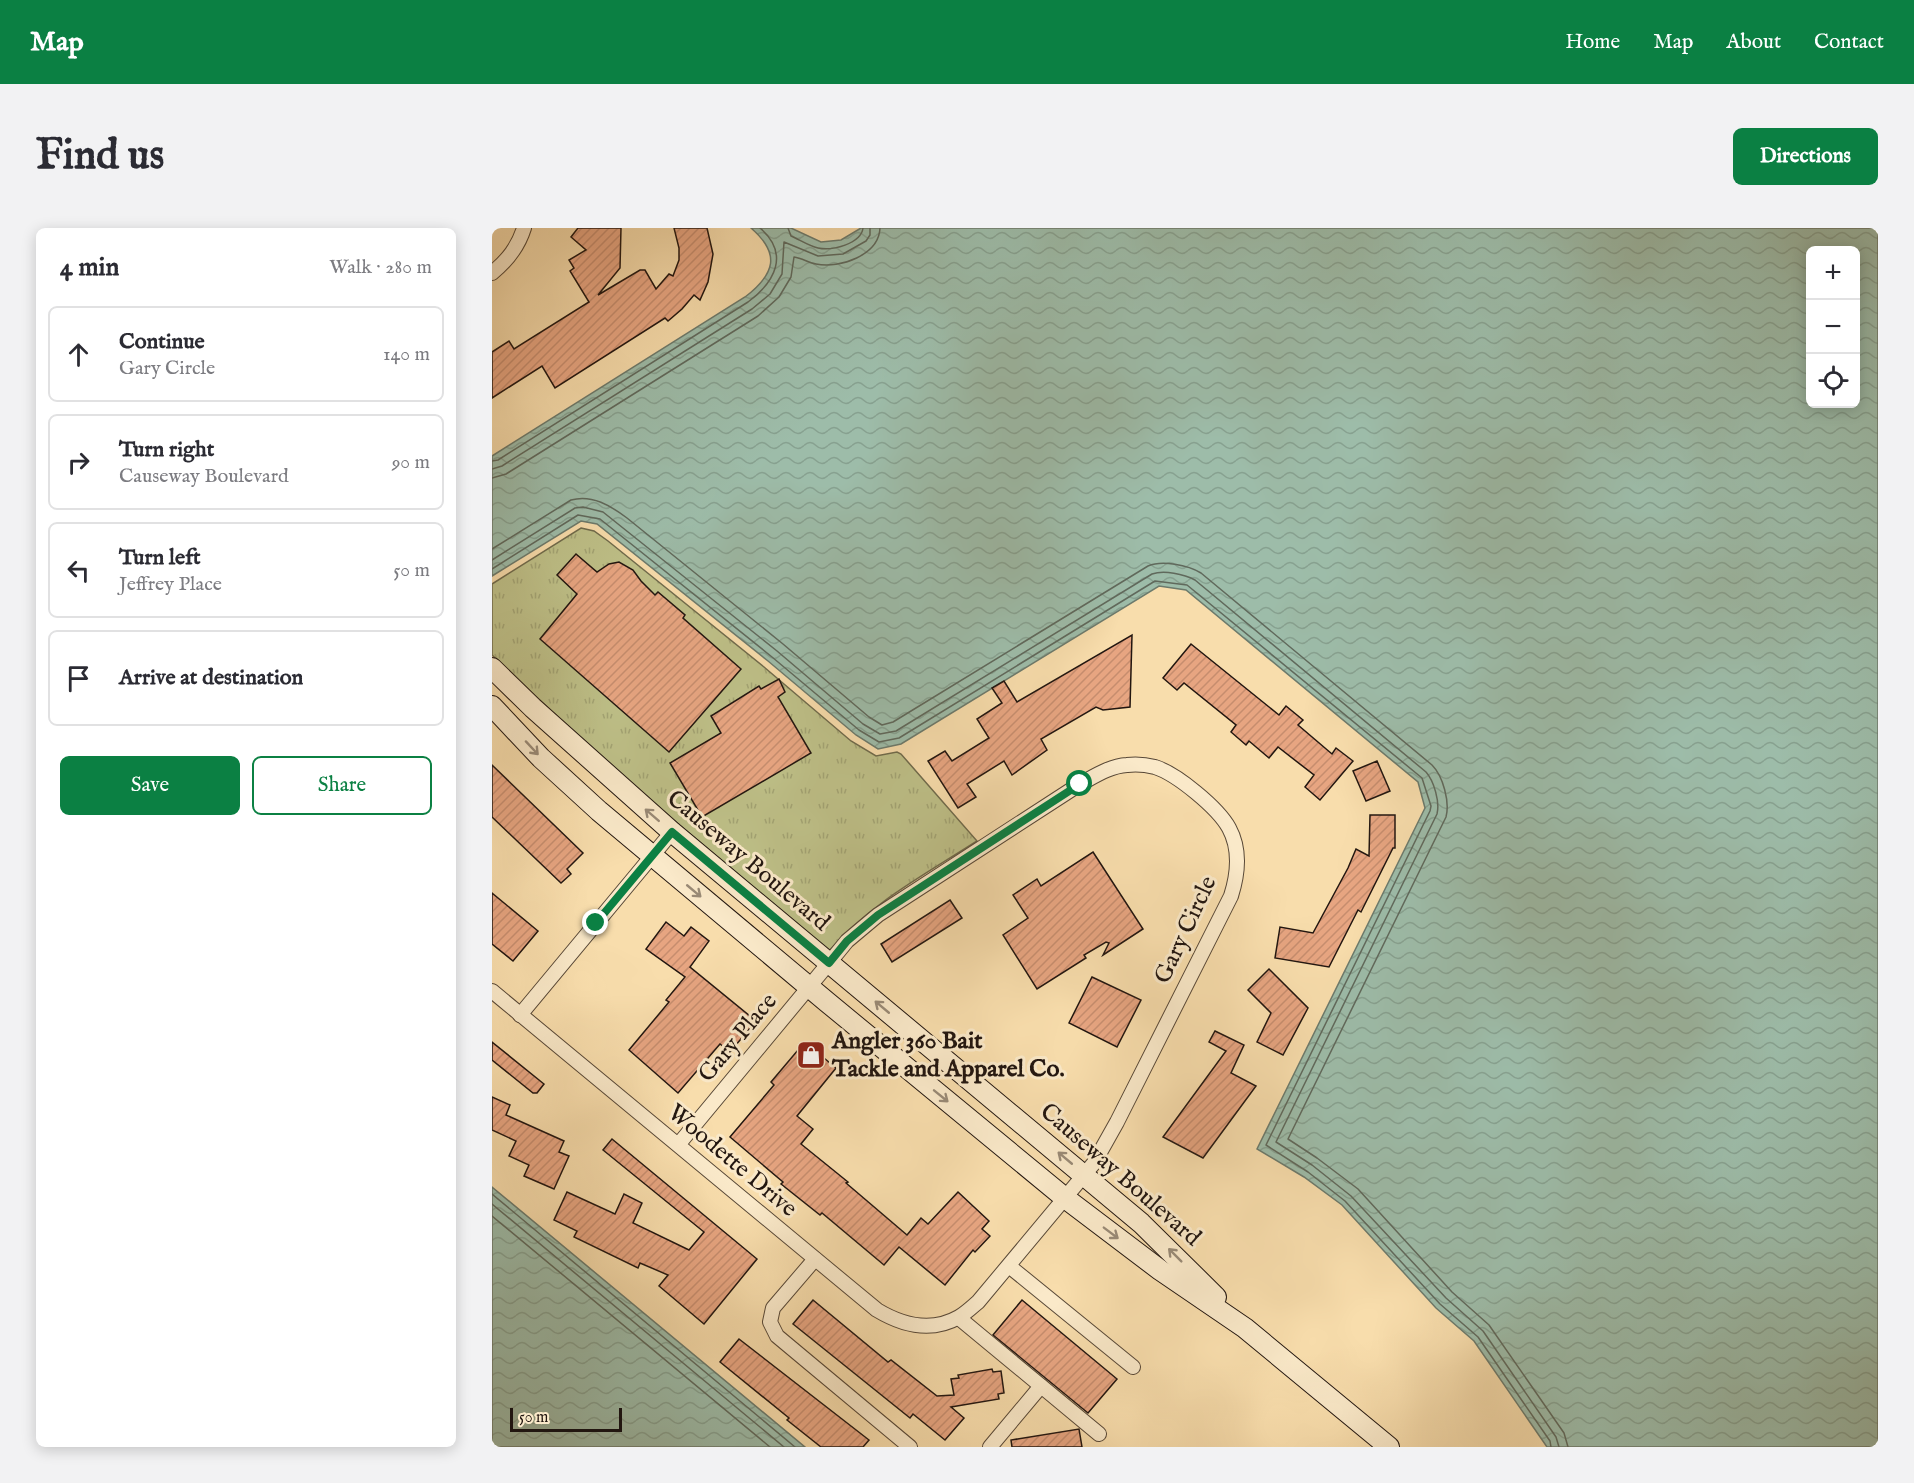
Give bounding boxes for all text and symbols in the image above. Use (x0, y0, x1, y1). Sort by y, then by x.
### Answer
text: Map (30, 25, 84, 60)
text: Home (1565, 29, 1620, 56)
text: Map (1653, 29, 1693, 56)
text: About (1726, 29, 1781, 56)
text: Contact (1814, 29, 1884, 56)
button: Directions (1733, 128, 1878, 185)
text: Find us (36, 130, 164, 183)
map controls (1806, 246, 1860, 408)
button: + (1806, 246, 1860, 300)
text: 4 min (60, 251, 119, 284)
text: Walk · 280 m (329, 255, 432, 280)
button: − (1806, 300, 1860, 354)
text: Continue (119, 328, 205, 356)
icon: ahead (62, 338, 95, 371)
text: 140 m (383, 342, 430, 367)
button: locate (1806, 354, 1860, 408)
text: Gary Circle (119, 356, 215, 381)
text: Turn right (119, 436, 214, 464)
icon: right (62, 446, 95, 479)
text: 90 m (392, 450, 430, 475)
text: Causeway Boulevard (119, 464, 289, 489)
text: Turn left (119, 544, 201, 572)
icon: left (62, 554, 95, 587)
text: 50 m (393, 558, 430, 583)
text: Jeffrey Place (119, 572, 222, 597)
icon: arrive (62, 662, 95, 695)
text: Arrive at destination (119, 664, 303, 692)
one-way arrow (525, 741, 539, 756)
button: Save (60, 756, 240, 815)
button: Share (252, 756, 432, 815)
route start (1066, 770, 1092, 796)
street label: Causeway Boulevard (660, 784, 836, 938)
one-way arrow (644, 808, 660, 821)
street label: Gary Circle (1148, 871, 1224, 989)
one-way arrow (686, 884, 702, 897)
route end (582, 909, 608, 935)
street label: Gary Place (692, 987, 784, 1089)
one-way arrow (874, 1000, 890, 1013)
place label: Angler 360 Bait Tackle and Apparel Co. (831, 1026, 1065, 1085)
shop icon: Angler 360 Bait Tackle and Apparel Co. (795, 1039, 827, 1071)
one-way arrow (933, 1089, 948, 1103)
street label: Causeway Boulevard (1033, 1097, 1207, 1254)
street label: Woodette Drive (661, 1098, 803, 1224)
one-way arrow (1057, 1152, 1073, 1165)
one-way arrow (1103, 1227, 1119, 1240)
one-way arrow (1167, 1248, 1182, 1263)
scale bar (510, 1405, 622, 1432)
text: 50 m (519, 1408, 548, 1428)

